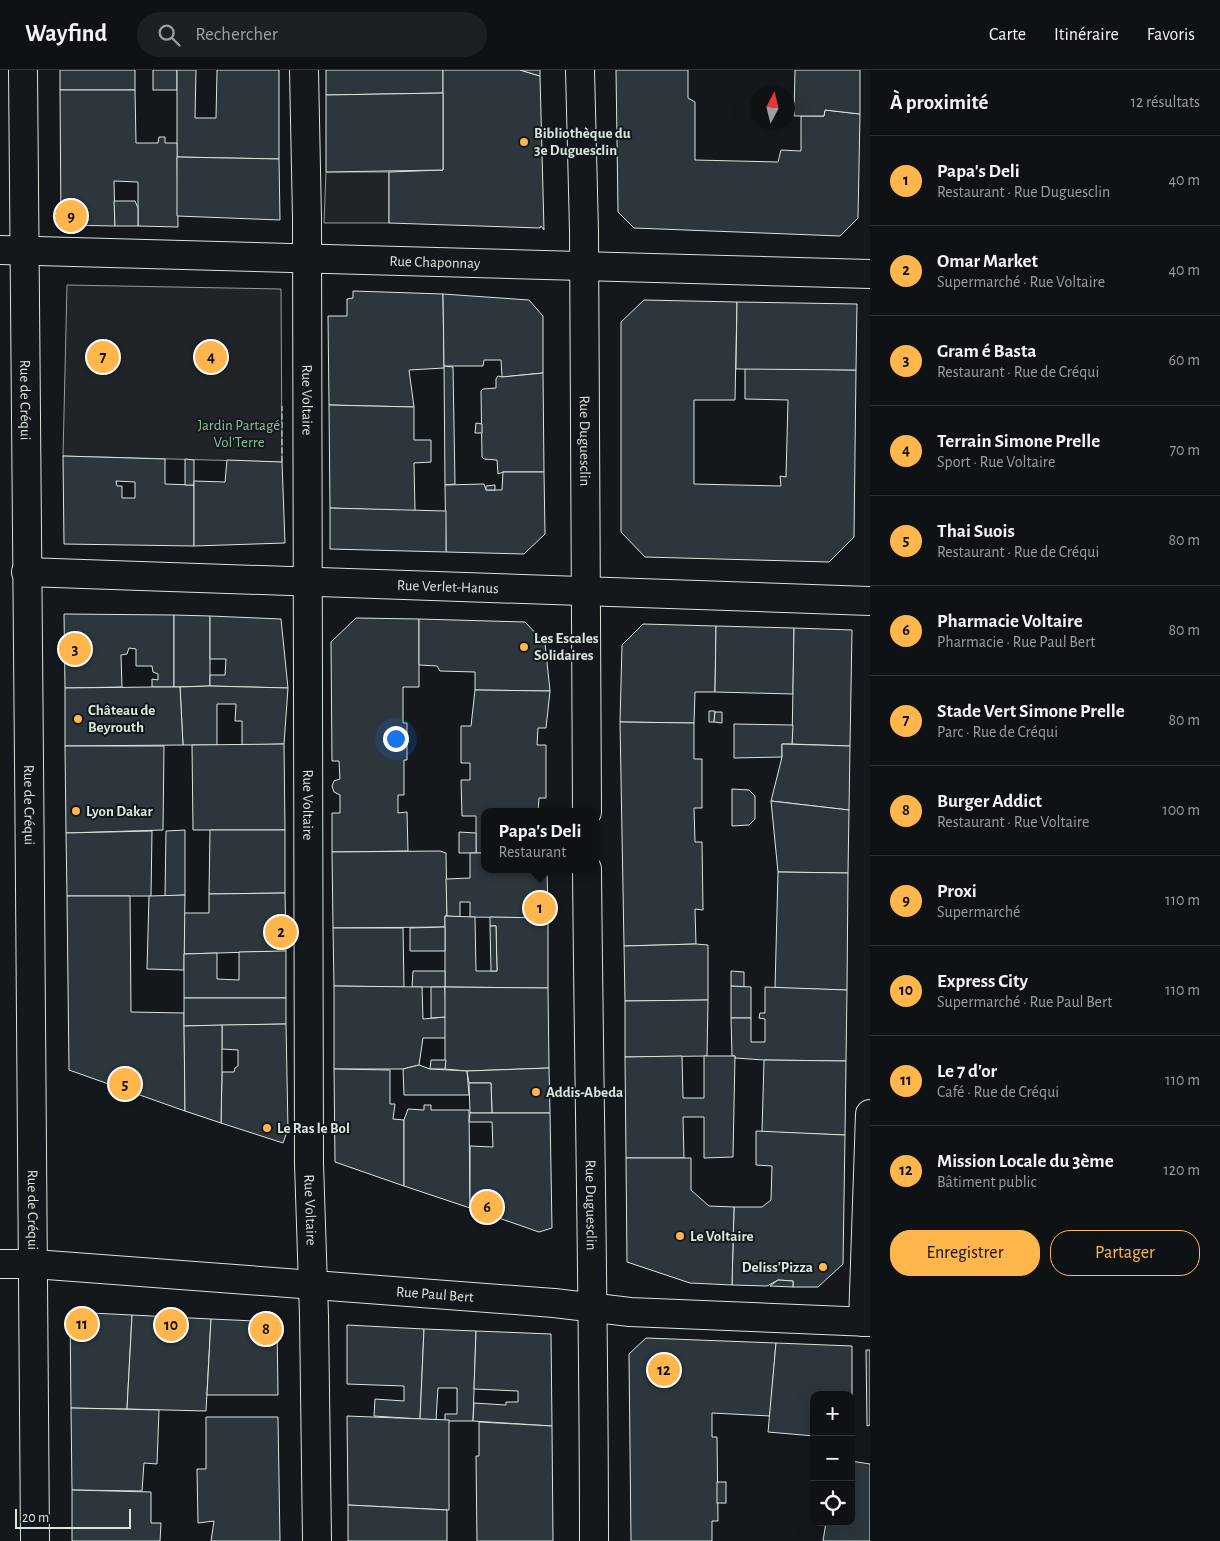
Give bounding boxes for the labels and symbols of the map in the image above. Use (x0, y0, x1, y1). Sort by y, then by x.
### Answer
north arrow (750, 85, 795, 130)
place label: Bibliothèque du 3e Duguesclin (534, 126, 631, 158)
marker: Bibliothèque du 3e Duguesclin (518, 136, 530, 148)
pin: 9 (55, 197, 87, 235)
street label: Rue Chaponnay (389, 254, 481, 271)
pin: 7 (87, 338, 119, 376)
pin: 4 (195, 338, 227, 376)
street label: Rue de Créqui (17, 360, 33, 440)
street label: Rue Voltaire (299, 364, 314, 436)
street label: Rue Duguesclin (577, 396, 592, 486)
park label: Jardin Partagé Vol'Terre (198, 418, 280, 450)
street label: Rue Verlet-Hanus (397, 578, 499, 596)
pin: 3 (59, 630, 91, 668)
place label: Les Escales Solidaires (534, 631, 599, 663)
marker: Les Escales Solidaires (518, 641, 530, 653)
place label: Château de Beyrouth (88, 703, 155, 735)
marker: Château de Beyrouth (72, 713, 84, 725)
your location (383, 726, 409, 752)
street label: Rue de Créqui (21, 765, 37, 845)
street label: Rue Voltaire (300, 769, 315, 841)
place label: Lyon Dakar (86, 804, 153, 819)
marker: Lyon Dakar (70, 805, 82, 817)
pin: 1 (524, 889, 556, 927)
pin: 2 (265, 913, 297, 951)
pin: 5 (109, 1065, 141, 1103)
place label: Addis-Abeda (546, 1085, 623, 1100)
marker: Addis-Abeda (530, 1086, 542, 1098)
place label: Le Ras le Bol (277, 1121, 350, 1136)
marker: Le Ras le Bol (261, 1122, 273, 1134)
street label: Rue Duguesclin (583, 1159, 599, 1250)
street label: Rue de Créqui (25, 1170, 40, 1250)
street label: Rue Voltaire (301, 1174, 319, 1246)
pin: 6 (471, 1188, 503, 1226)
place label: Le Voltaire (690, 1229, 754, 1244)
marker: Le Voltaire (674, 1230, 686, 1242)
place label: Deliss'Pizza (742, 1260, 813, 1275)
marker: Deliss'Pizza (817, 1261, 829, 1273)
street label: Rue Paul Bert (395, 1284, 474, 1305)
pin: 11 (66, 1305, 98, 1343)
pin: 10 (155, 1306, 187, 1344)
pin: 8 (250, 1310, 282, 1348)
pin: 12 (648, 1351, 680, 1389)
scale bar (15, 1506, 131, 1529)

